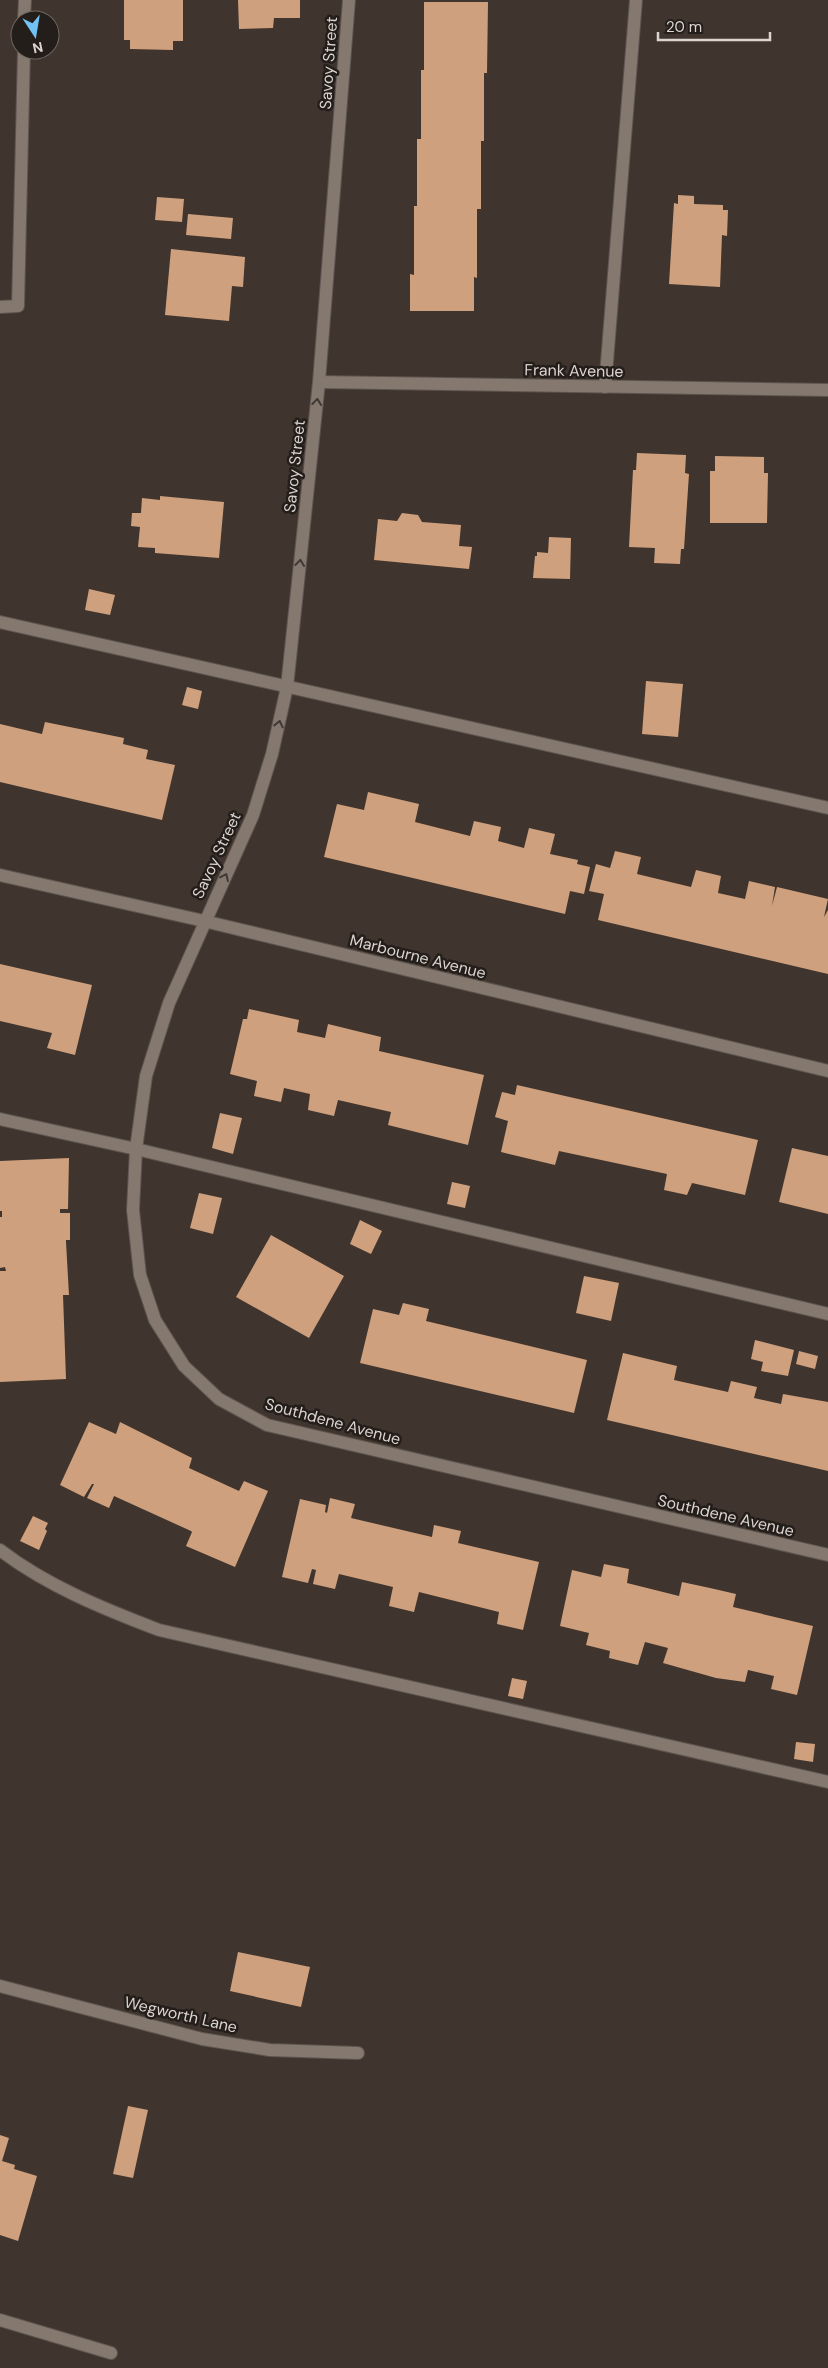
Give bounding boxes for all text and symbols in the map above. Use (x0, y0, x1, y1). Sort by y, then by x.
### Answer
north arrow (10, 10, 60, 60)
scale bar (658, 10, 770, 42)
street label: Savoy Street (315, 16, 342, 110)
text: 20 m (666, 17, 702, 37)
text: N (31, 38, 45, 58)
street label: Frank Avenue (524, 359, 624, 382)
one-way arrow (311, 397, 322, 405)
street label: Savoy Street (279, 419, 310, 513)
one-way arrow (295, 559, 306, 567)
one-way arrow (273, 720, 284, 729)
street label: Savoy Street (187, 809, 246, 902)
one-way arrow (218, 873, 229, 882)
street label: Marbourne Avenue (348, 929, 488, 984)
street label: Southdene Avenue (263, 1393, 403, 1450)
street label: Southdene Avenue (656, 1490, 796, 1541)
street label: Wegworth Lane (122, 1991, 239, 2038)

